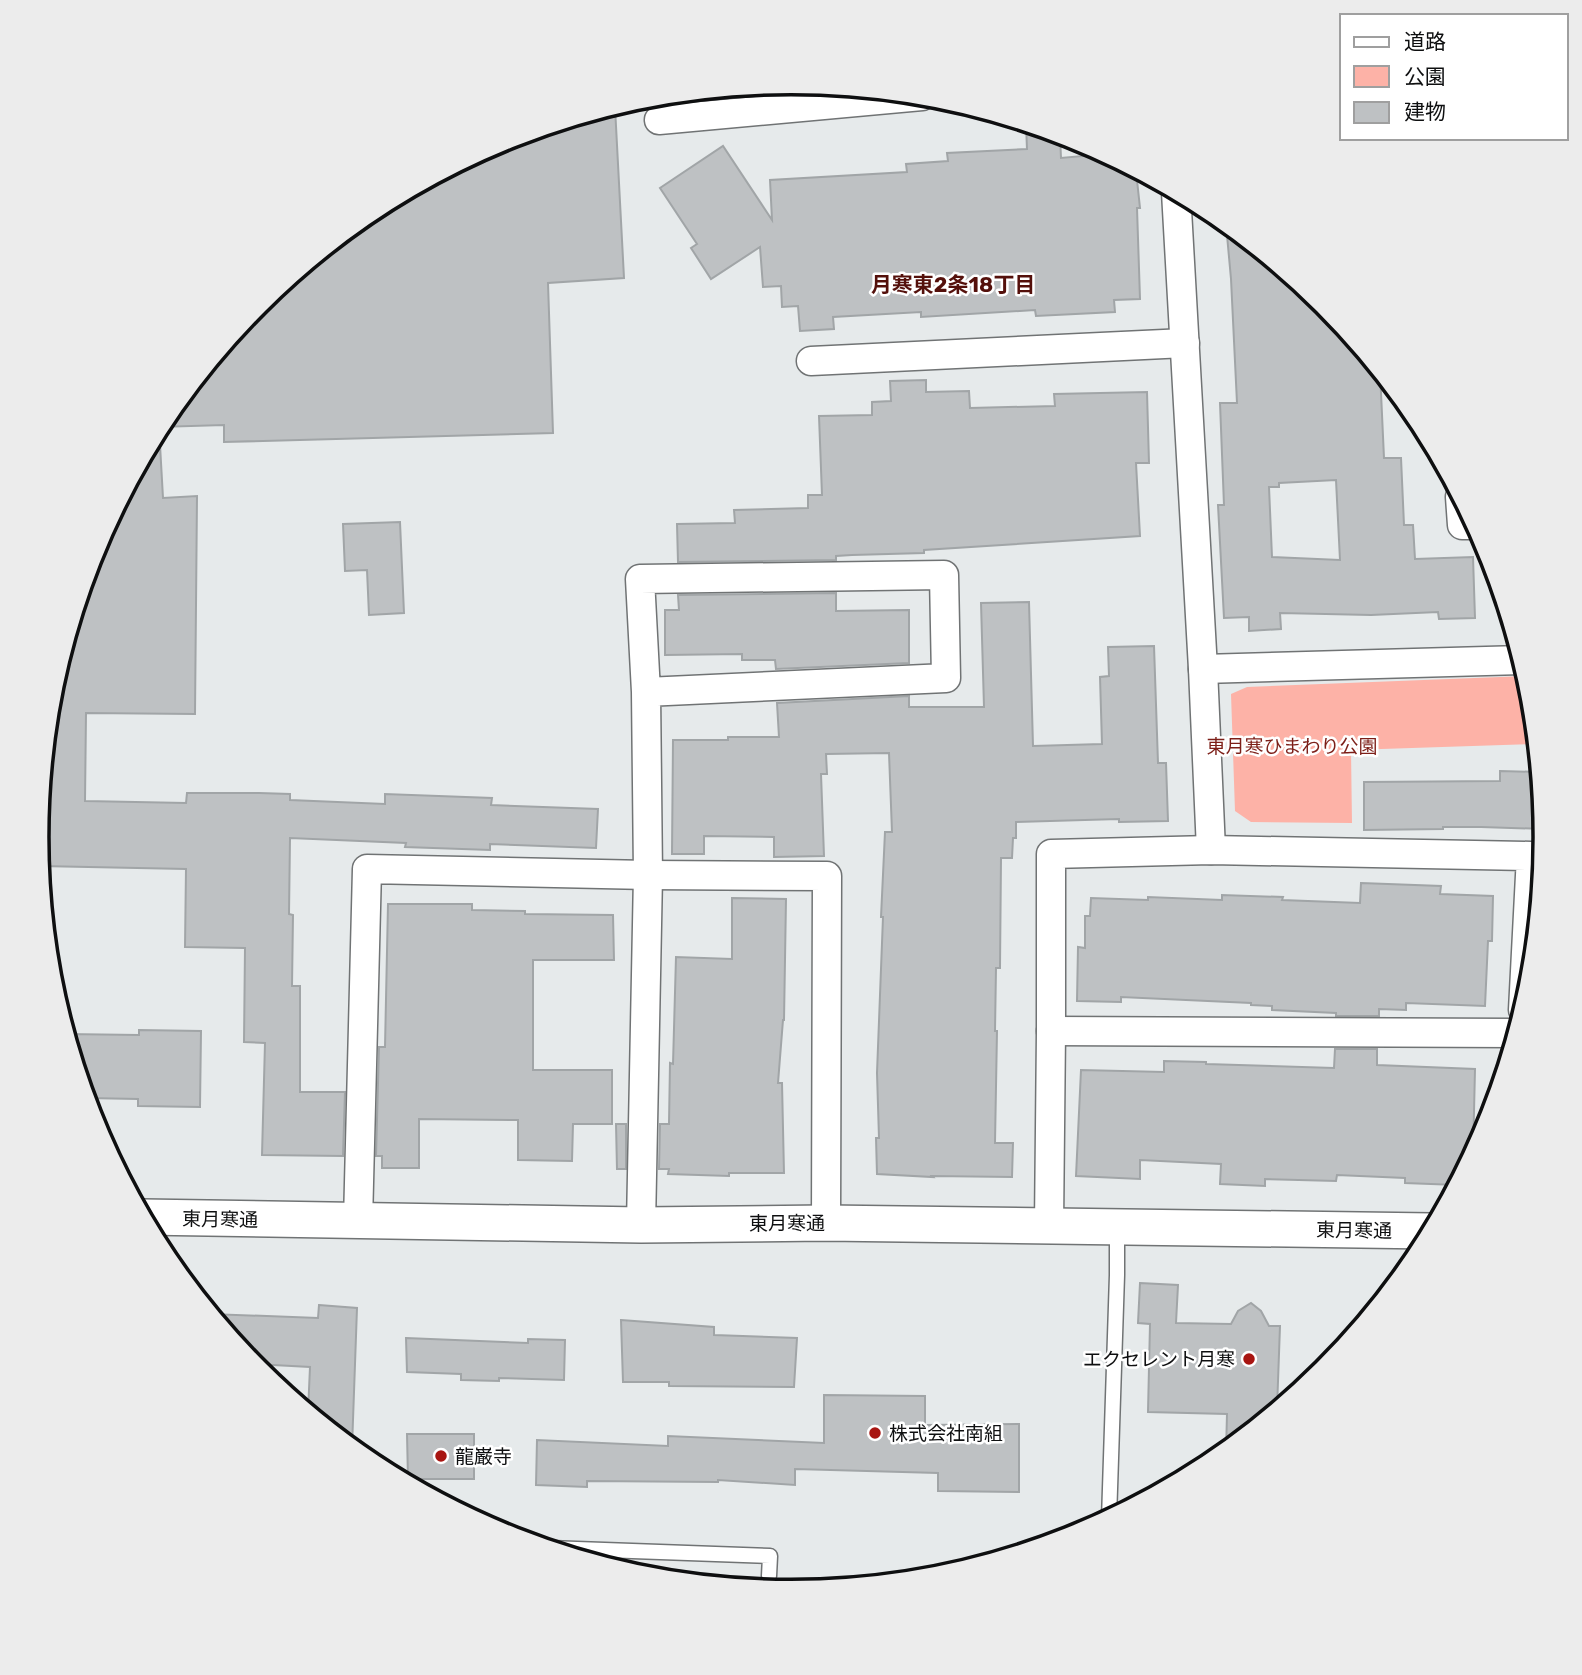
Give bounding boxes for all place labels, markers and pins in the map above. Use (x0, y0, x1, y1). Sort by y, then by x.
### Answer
place label: エクセレント月寒 (1083, 1348, 1235, 1371)
marker: エクセレント月寒 (1241, 1351, 1257, 1367)
place label: 株式会社南組 (889, 1422, 1003, 1445)
marker: 株式会社南組 (867, 1425, 883, 1441)
place label: 龍巌寺 (455, 1445, 512, 1468)
marker: 龍巌寺 (433, 1448, 449, 1464)

